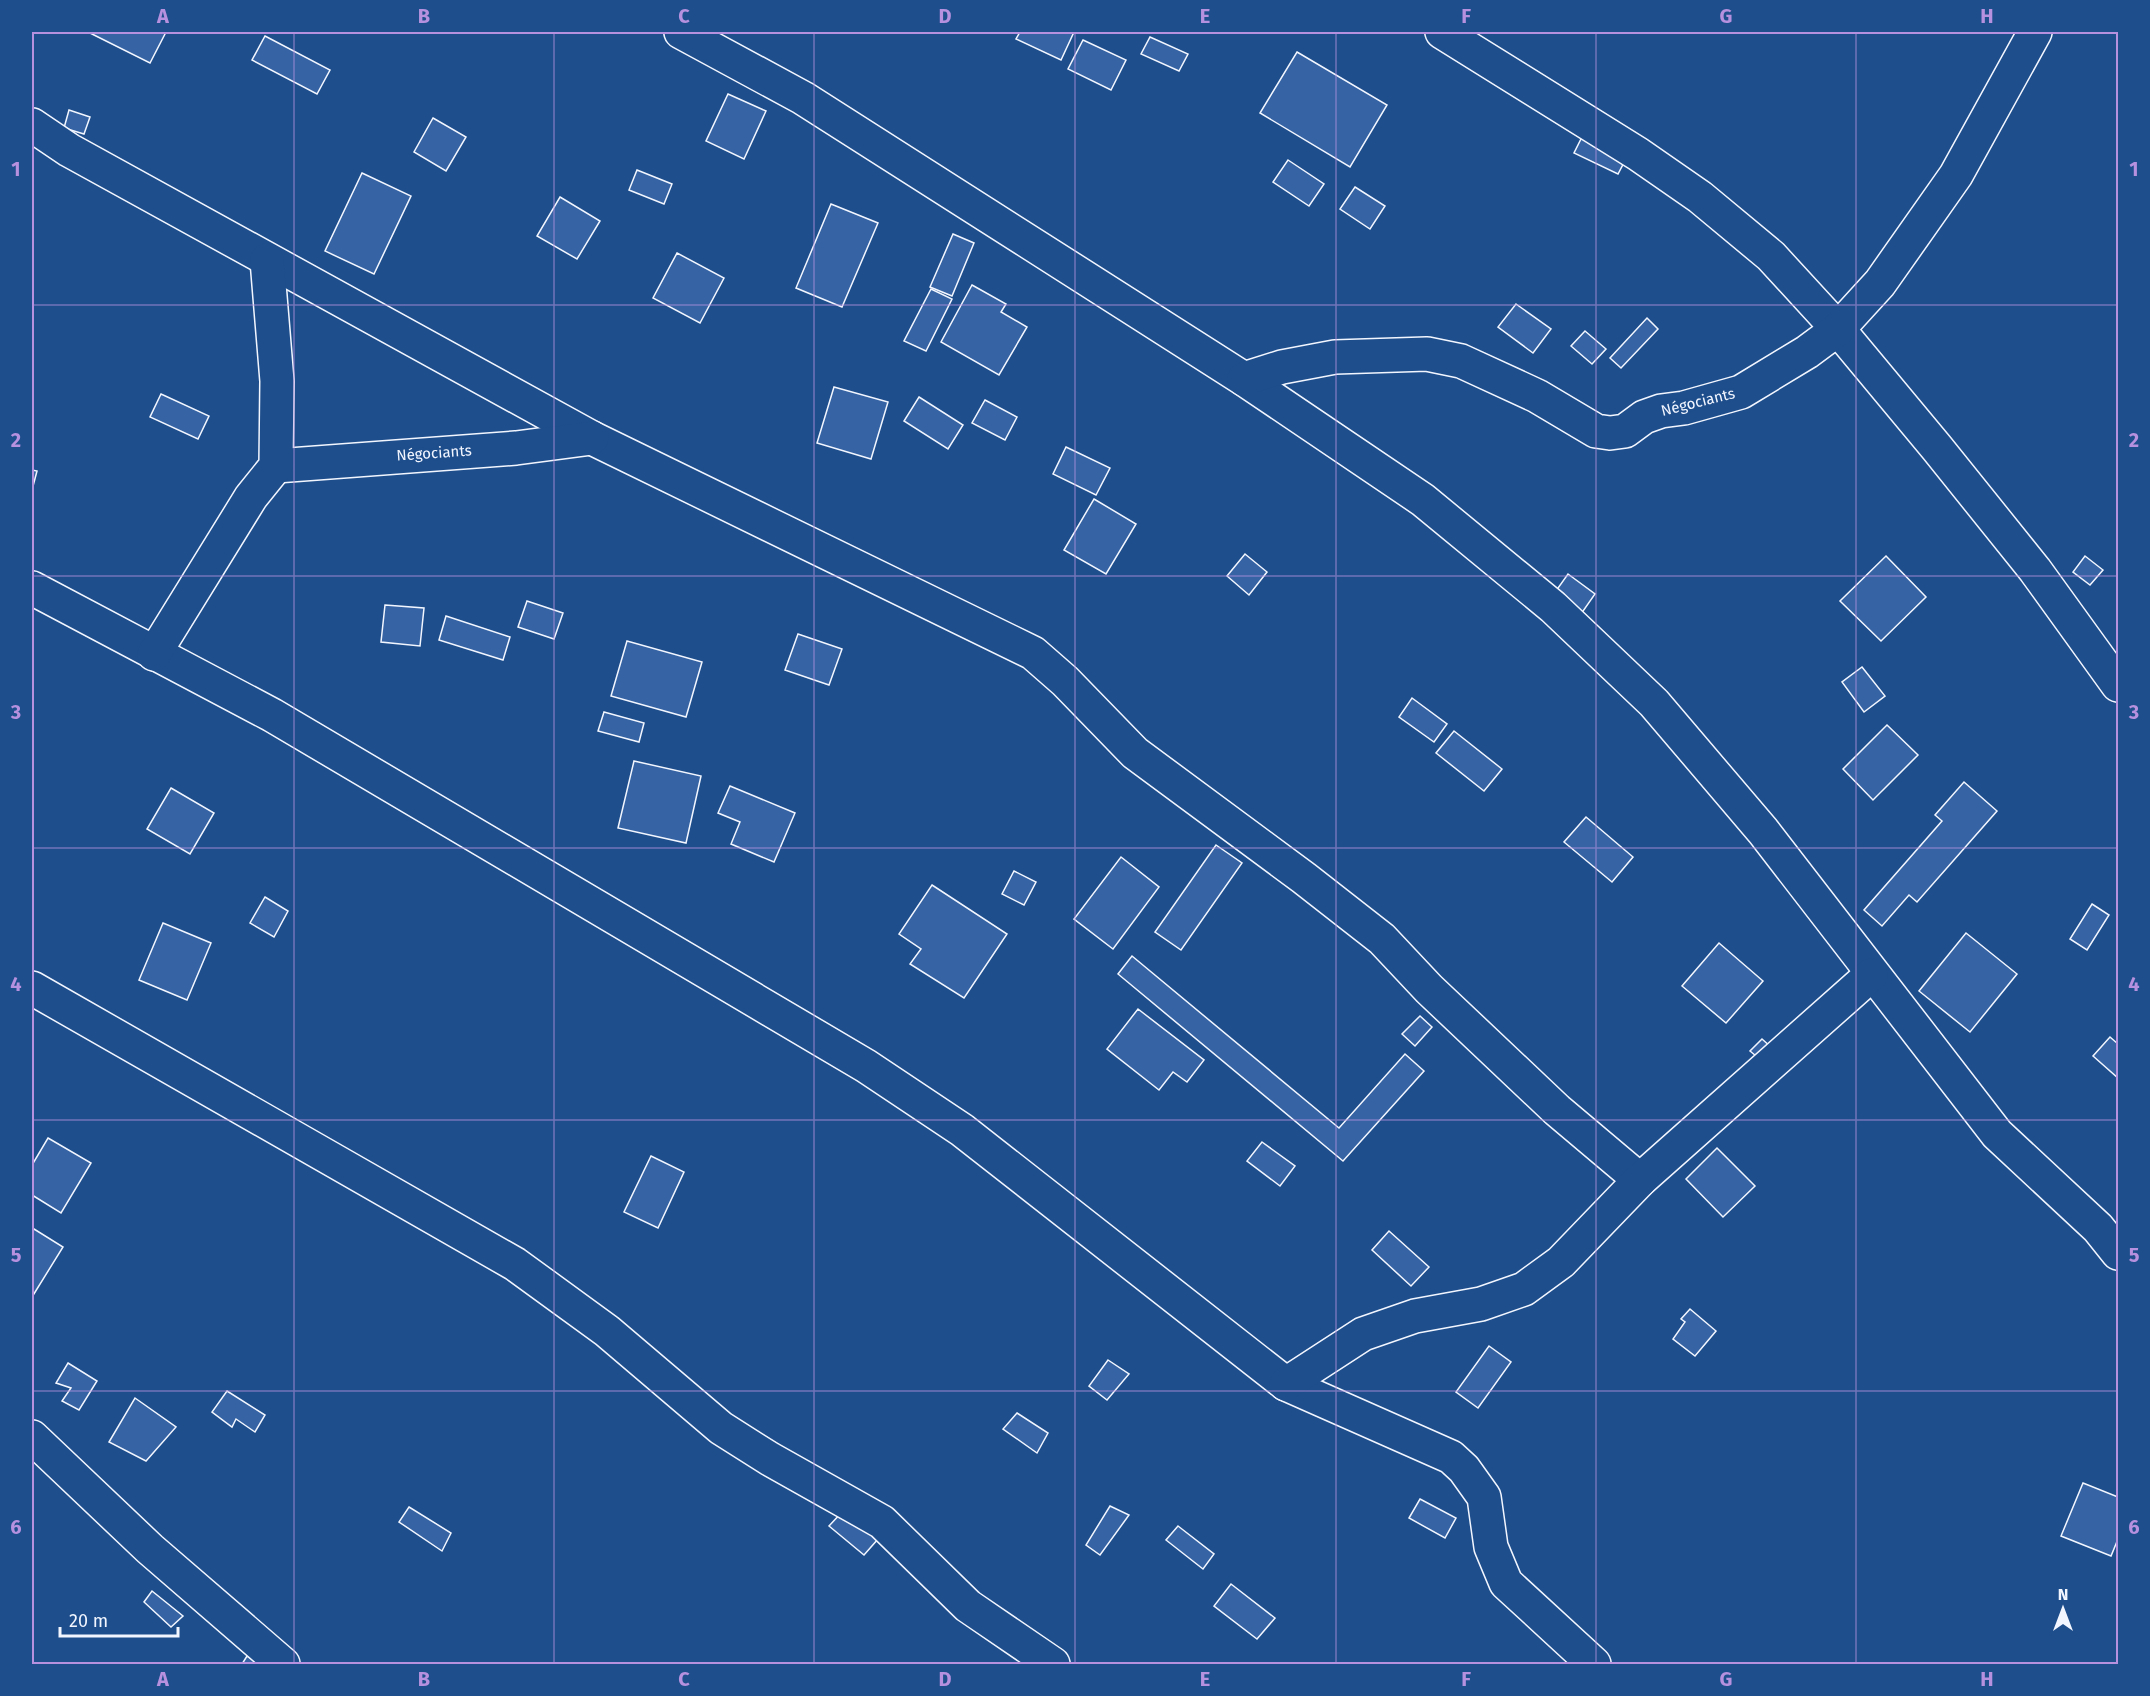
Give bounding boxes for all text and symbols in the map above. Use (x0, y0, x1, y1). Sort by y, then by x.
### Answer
text: A (156, 4, 170, 28)
text: B (418, 4, 430, 28)
text: C (678, 4, 690, 28)
text: D (938, 4, 952, 28)
text: E (1200, 4, 1210, 28)
text: F (1461, 4, 1471, 28)
text: G (1720, 4, 1732, 28)
text: H (1980, 4, 1994, 28)
text: 1 (11, 157, 21, 181)
text: 1 (2129, 157, 2139, 181)
street label: Négociants (1659, 384, 1737, 420)
text: 2 (11, 428, 21, 452)
text: 2 (2129, 428, 2139, 452)
street label: Négociants (396, 441, 472, 465)
text: 3 (10, 700, 21, 724)
text: 3 (2128, 700, 2139, 724)
text: 4 (10, 972, 22, 996)
text: 4 (2128, 972, 2140, 996)
text: 5 (11, 1243, 22, 1267)
text: 5 (2129, 1243, 2140, 1267)
text: 6 (10, 1515, 22, 1539)
text: 6 (2128, 1515, 2140, 1539)
north arrow (2033, 1579, 2093, 1639)
text: N (2058, 1585, 2068, 1604)
scale bar (60, 1600, 178, 1638)
text: 20 m (69, 1610, 108, 1632)
text: A (156, 1667, 170, 1691)
text: B (418, 1667, 430, 1691)
text: C (678, 1667, 690, 1691)
text: D (938, 1667, 952, 1691)
text: E (1200, 1667, 1210, 1691)
text: F (1461, 1667, 1471, 1691)
text: G (1720, 1667, 1732, 1691)
text: H (1980, 1667, 1994, 1691)

